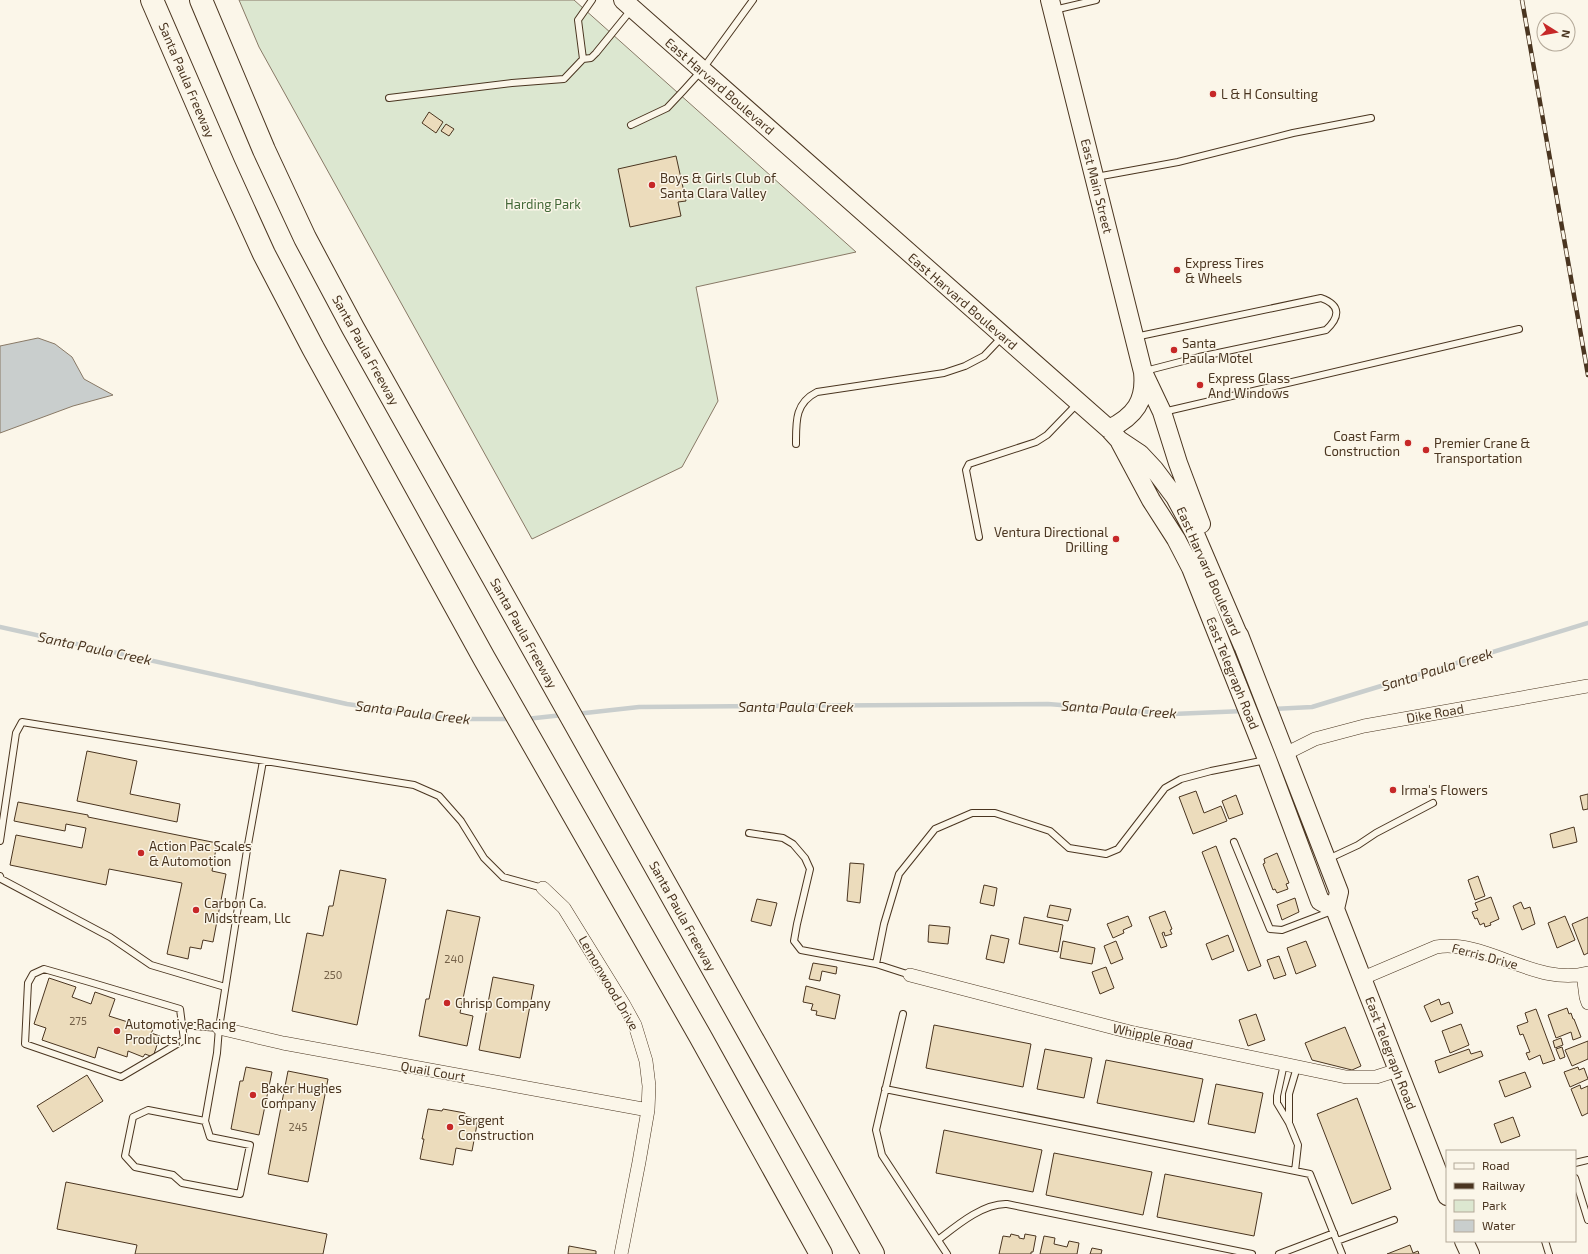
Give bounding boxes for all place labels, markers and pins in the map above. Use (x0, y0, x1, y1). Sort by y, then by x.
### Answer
place label: L & H Consulting (1221, 86, 1318, 102)
marker: L & H Consulting (1208, 89, 1218, 99)
place label: Boys & Girls Club of Santa Clara Valley (660, 170, 777, 201)
marker: Boys & Girls Club of Santa Clara Valley (647, 180, 657, 190)
place label: Express Tires & Wheels (1185, 255, 1264, 286)
marker: Express Tires & Wheels (1172, 265, 1182, 275)
place label: Santa Paula Motel (1182, 335, 1253, 366)
marker: Santa Paula Motel (1169, 345, 1179, 355)
place label: Express Glass And Windows (1208, 370, 1290, 401)
marker: Express Glass And Windows (1195, 380, 1205, 390)
place label: Coast Farm Construction (1324, 428, 1400, 459)
place label: Premier Crane & Transportation (1434, 435, 1530, 466)
marker: Coast Farm Construction (1403, 438, 1413, 448)
marker: Premier Crane & Transportation (1421, 445, 1431, 455)
place label: Ventura Directional Drilling (994, 524, 1108, 555)
marker: Ventura Directional Drilling (1111, 534, 1121, 544)
place label: Irma's Flowers (1401, 782, 1488, 798)
marker: Irma's Flowers (1388, 785, 1398, 795)
place label: Action Pac Scales & Automotion (149, 838, 252, 869)
marker: Action Pac Scales & Automotion (136, 848, 146, 858)
place label: Carbon Ca. Midstream, Llc (204, 895, 291, 926)
marker: Carbon Ca. Midstream, Llc (191, 905, 201, 915)
place label: Chrisp Company (455, 995, 551, 1011)
marker: Chrisp Company (442, 998, 452, 1008)
place label: Automotive Racing Products, Inc (125, 1016, 236, 1047)
marker: Automotive Racing Products, Inc (112, 1026, 122, 1036)
place label: Baker Hughes Company (261, 1080, 342, 1111)
marker: Baker Hughes Company (248, 1090, 258, 1100)
place label: Sergent Construction (458, 1112, 534, 1143)
marker: Sergent Construction (445, 1122, 455, 1132)

